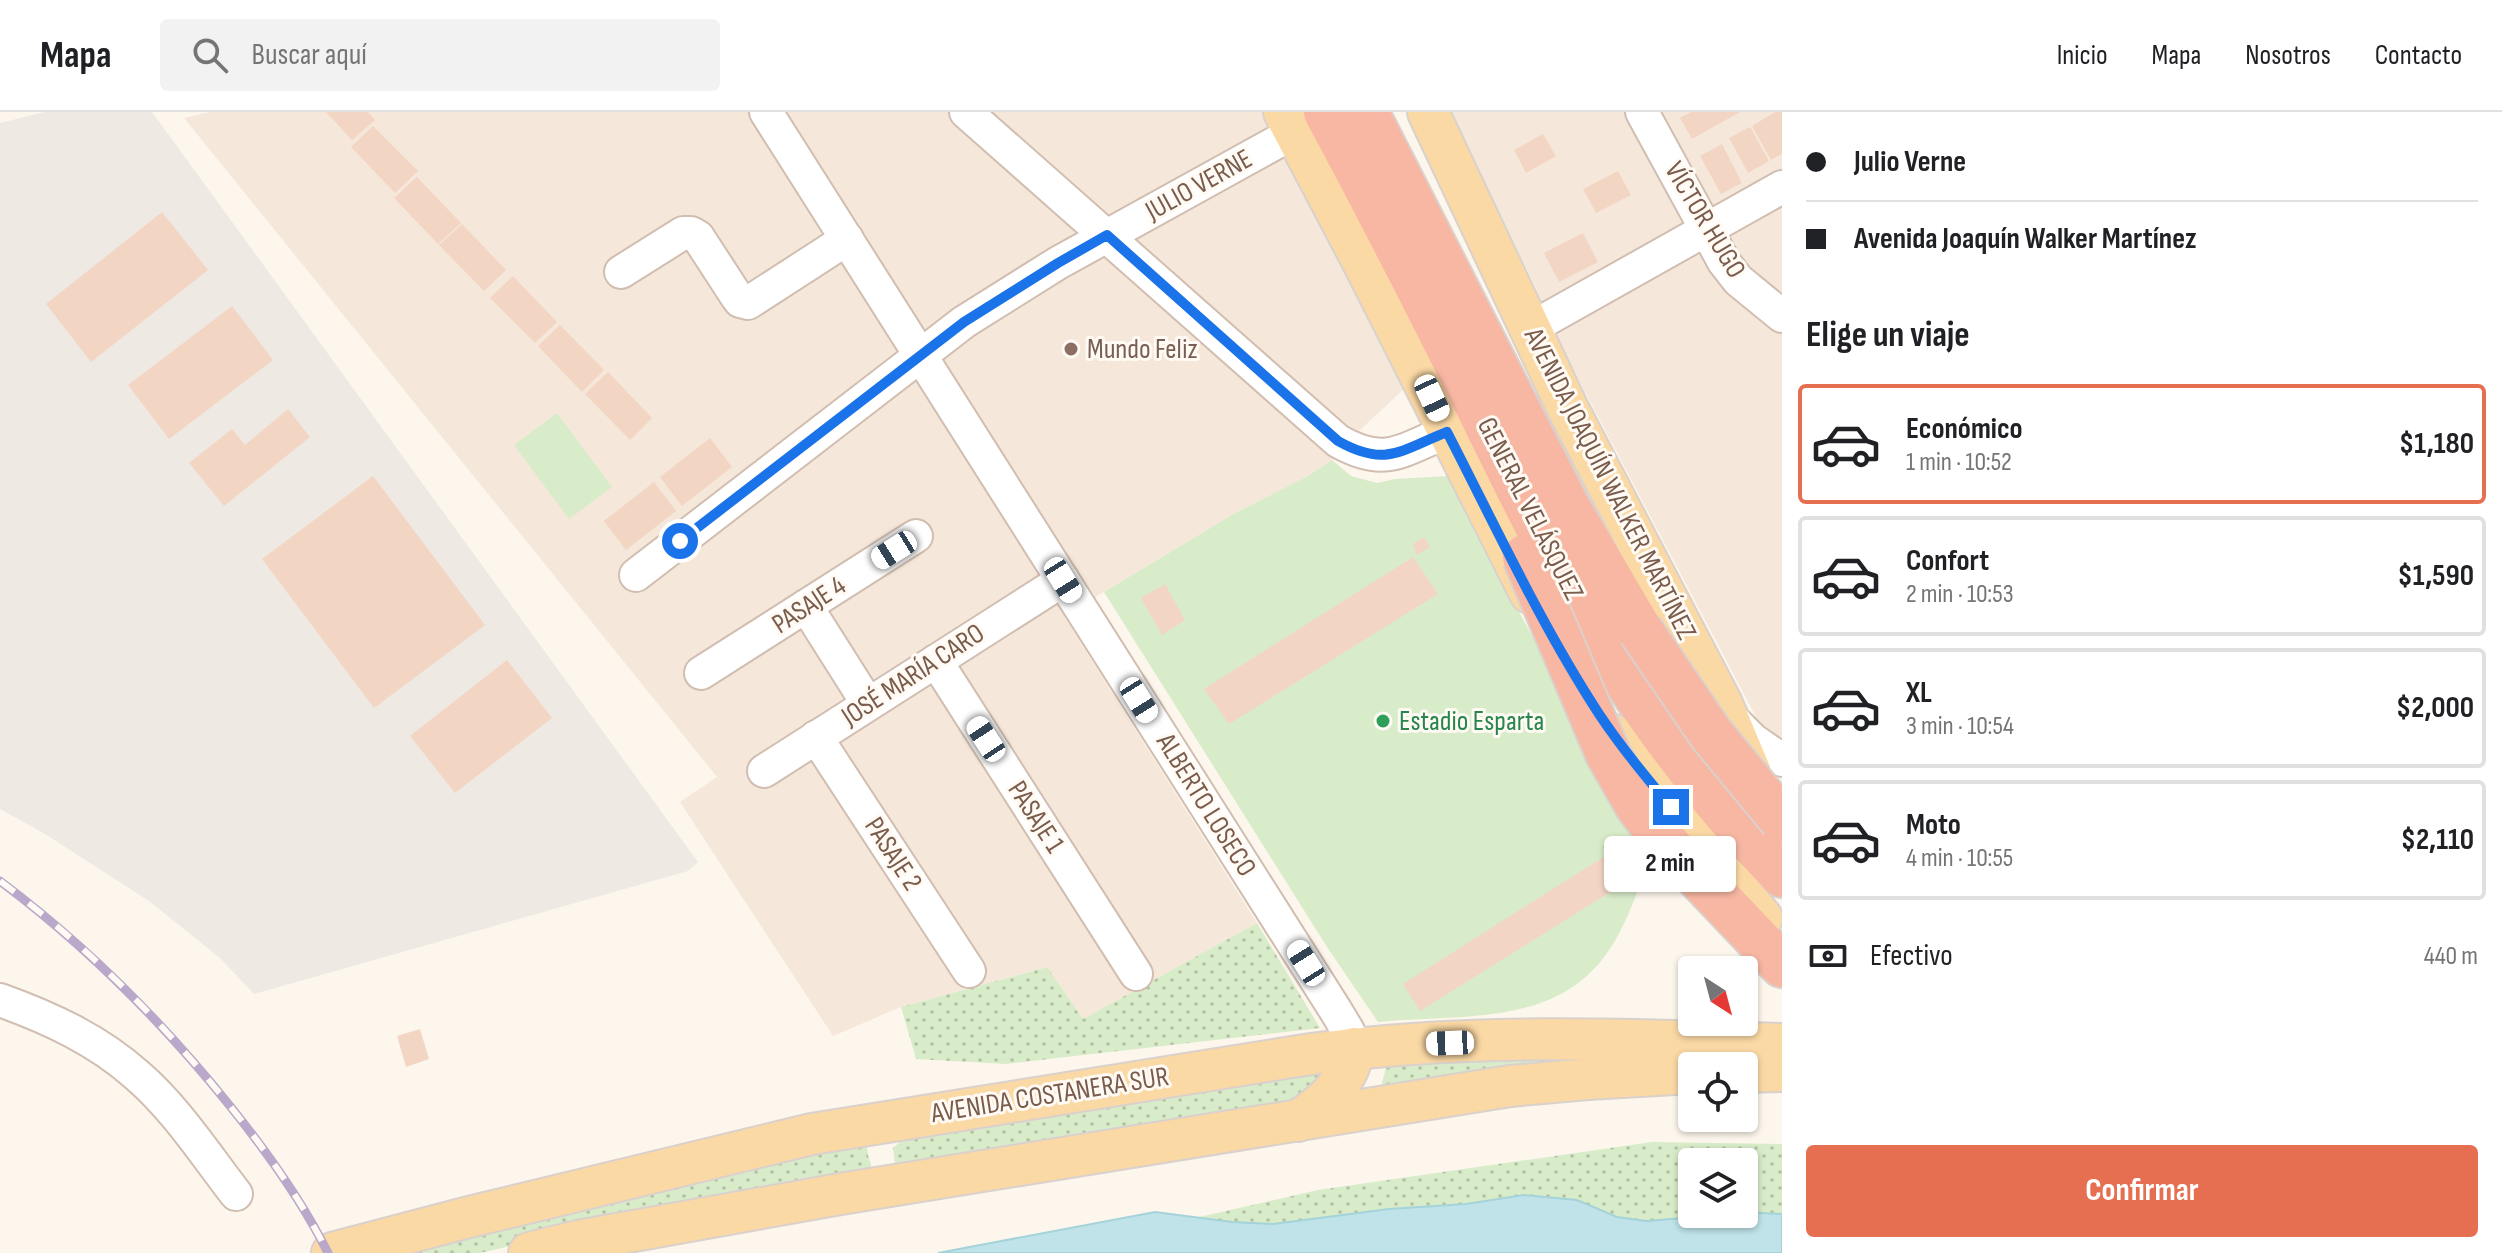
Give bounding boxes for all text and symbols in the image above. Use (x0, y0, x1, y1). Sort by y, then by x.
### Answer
search box (160, 19, 720, 91)
text: Mapa (40, 33, 112, 78)
icon: search (188, 33, 232, 77)
text: Buscar aquí (252, 37, 367, 73)
text: Inicio (2057, 39, 2108, 72)
text: Mapa (2152, 39, 2201, 72)
text: Nosotros (2245, 39, 2331, 72)
text: Contacto (2375, 39, 2462, 72)
street label: JULIO VERNE (1139, 142, 1258, 228)
text: Julio Verne (1854, 144, 1966, 180)
street label: VÍCTOR HUGO (1657, 156, 1753, 284)
text: Avenida Joaquín Walker Martínez (1854, 221, 2197, 257)
text: Elige un viaje (1806, 314, 1970, 357)
street label: AVENIDA JOAQUÍN WALKER MARTÍNEZ (1516, 322, 1703, 646)
place label: Mundo Feliz (1087, 333, 1198, 366)
marker: Mundo Feliz (1062, 340, 1080, 358)
car (1411, 371, 1453, 425)
icon: car (1810, 408, 1882, 480)
text: Económico (1906, 411, 2023, 447)
street label: GENERAL VELÁSQUEZ (1470, 412, 1590, 606)
text: $1,180 (2399, 426, 2474, 462)
text: 1 min · 10:52 (1906, 447, 2012, 478)
route start (662, 523, 698, 559)
car (867, 527, 921, 573)
icon: car (1810, 540, 1882, 612)
text: Confort (1906, 543, 1989, 579)
car (1040, 553, 1086, 607)
text: $1,590 (2397, 558, 2474, 594)
street label: PASAJE 4 (766, 569, 852, 641)
text: 2 min · 10:53 (1906, 579, 2014, 610)
street label: JOSÉ MARÍA CARO (835, 617, 990, 734)
icon: car (1810, 672, 1882, 744)
car (1116, 673, 1162, 727)
text: XL (1906, 675, 1932, 711)
text: $2,000 (2396, 690, 2474, 726)
place label: Estadio Esparta (1399, 705, 1544, 738)
text: 3 min · 10:54 (1906, 711, 2014, 742)
car (963, 712, 1009, 766)
marker: Estadio Esparta (1374, 712, 1392, 730)
street label: ALBERTO LOSECO (1149, 727, 1263, 882)
street label: PASAJE 1 (1001, 775, 1071, 859)
route end (1653, 789, 1689, 825)
icon: car (1810, 804, 1882, 876)
text: Moto (1906, 807, 1961, 843)
street label: PASAJE 2 (857, 811, 929, 897)
text: $2,110 (2401, 822, 2474, 858)
callout: 2 min (1605, 835, 1737, 891)
text: 4 min · 10:55 (1906, 843, 2013, 874)
text: 2 min (1645, 848, 1695, 879)
icon: cash (1806, 934, 1850, 978)
car (1283, 936, 1329, 990)
text: Efectivo (1870, 938, 1953, 974)
text: 440 m (2424, 941, 2478, 972)
north arrow (1678, 956, 1758, 1036)
map controls (1678, 956, 1758, 1228)
car (1426, 1030, 1474, 1056)
button: locate (1678, 1052, 1758, 1132)
street label: AVENIDA COSTANERA SUR (928, 1060, 1171, 1130)
button: Confirmar (1806, 1145, 2478, 1237)
button: layers (1678, 1148, 1758, 1228)

